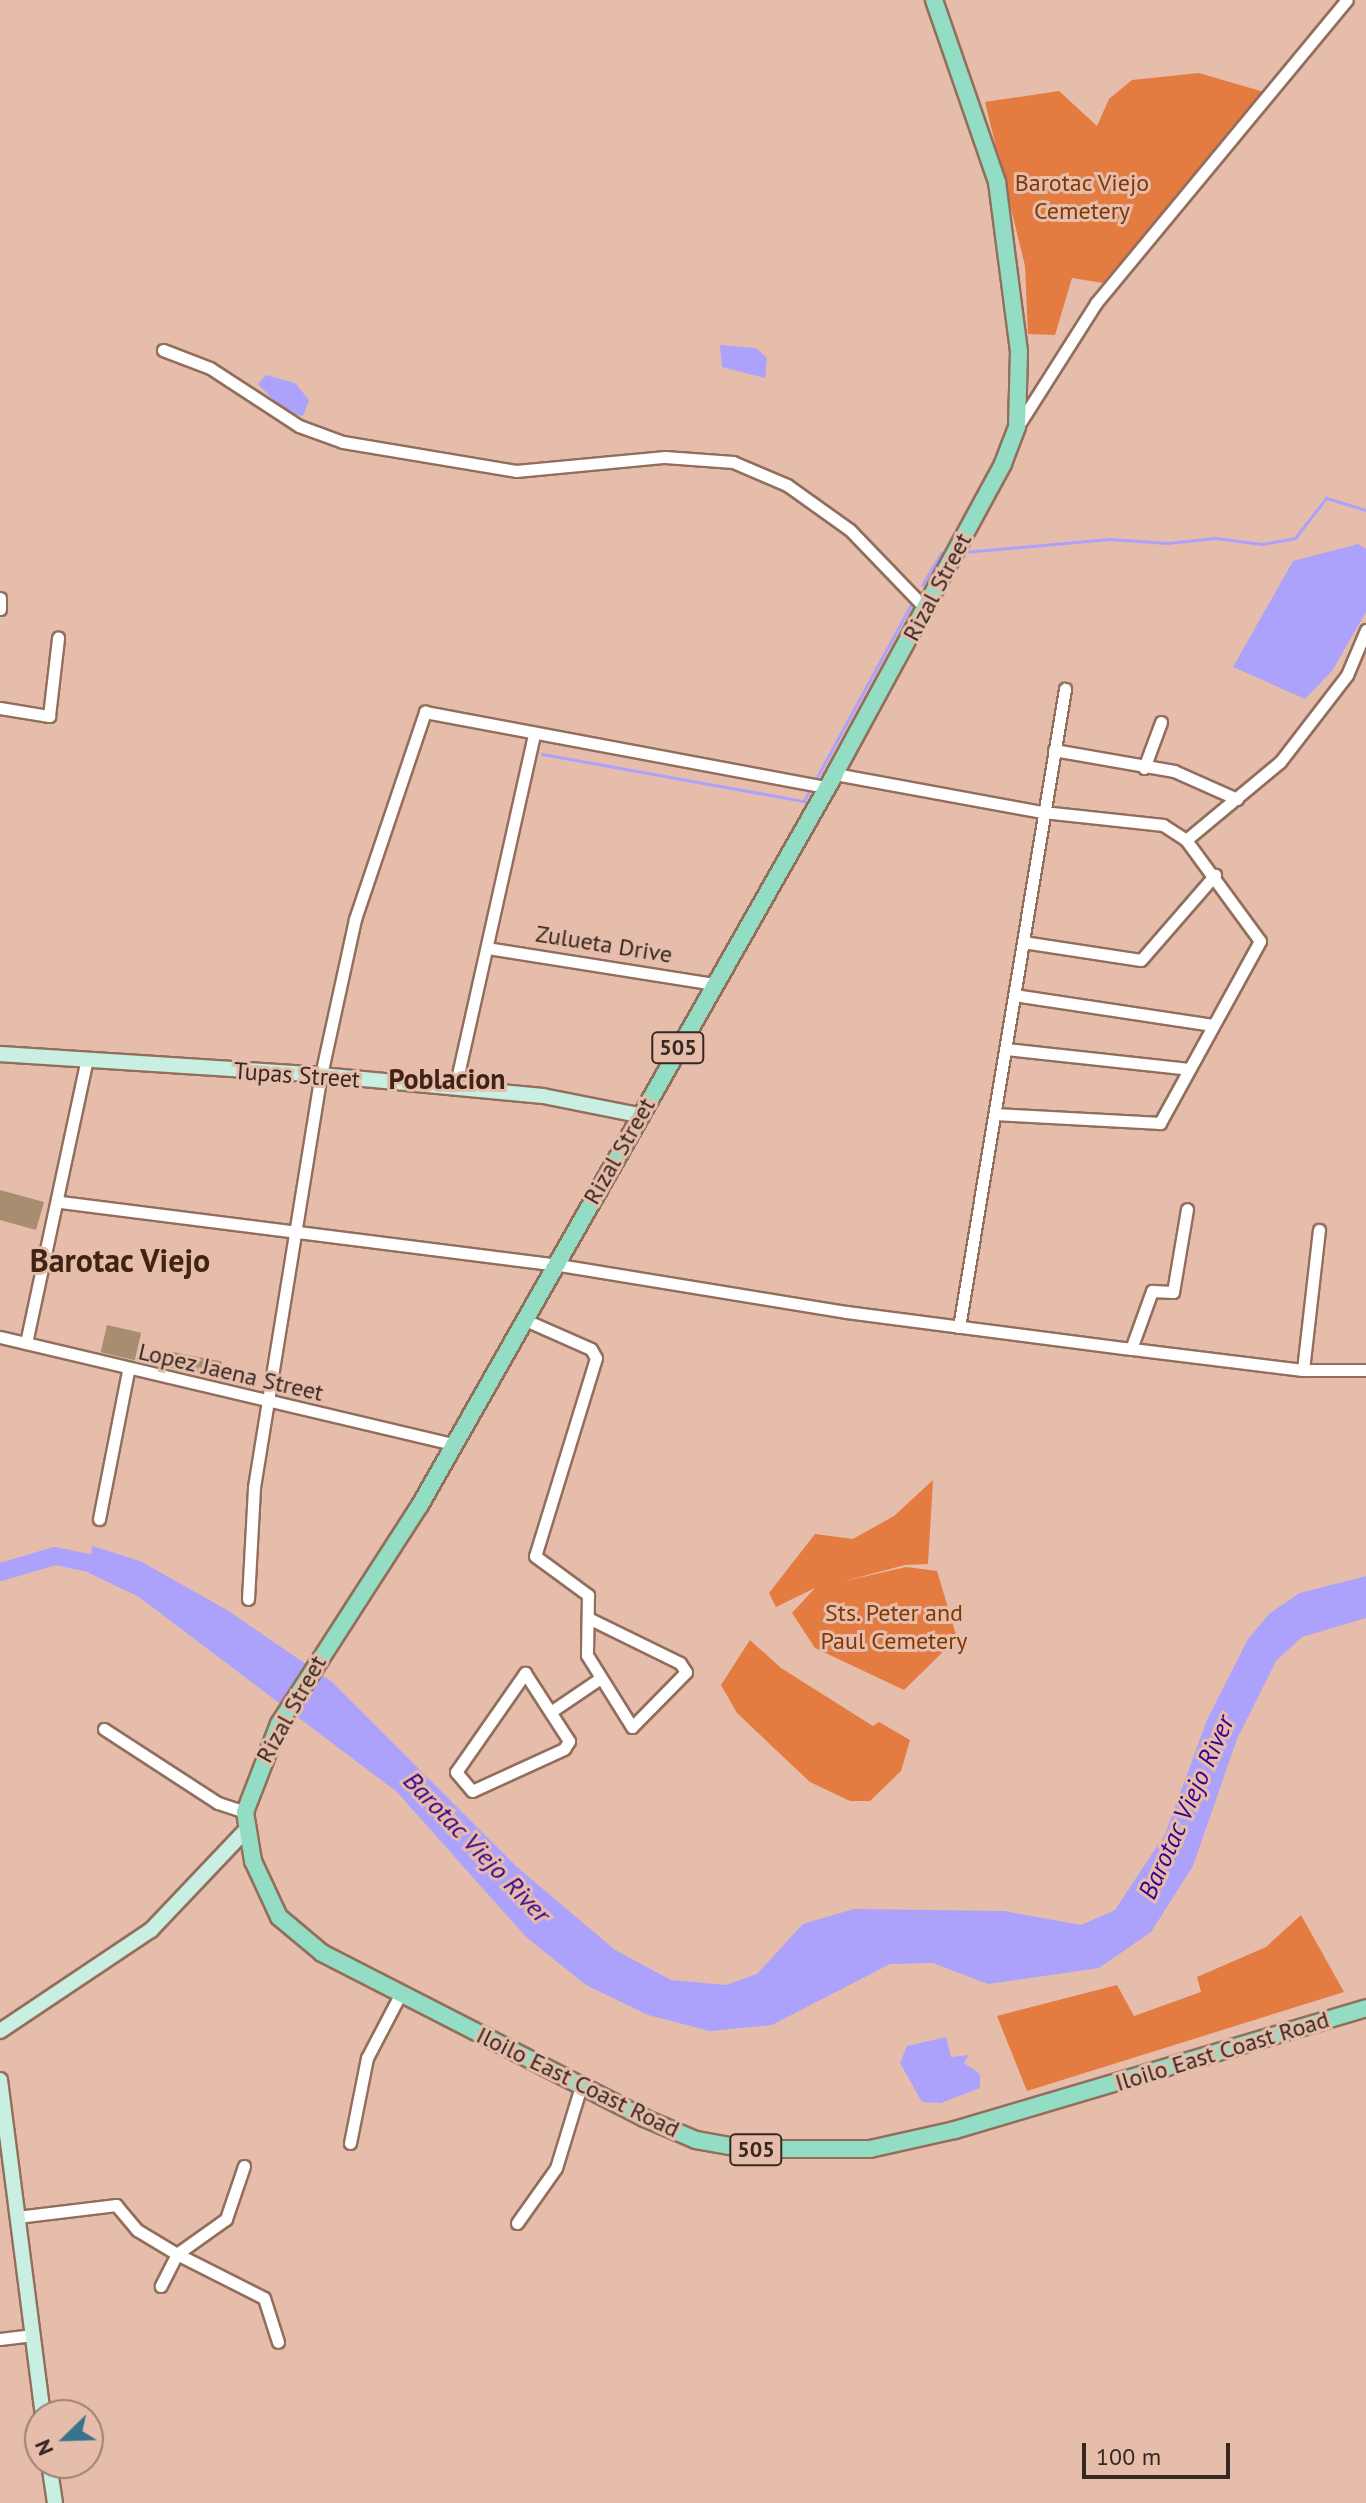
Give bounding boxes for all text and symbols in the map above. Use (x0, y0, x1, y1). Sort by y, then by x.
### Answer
park label: Barotac Viejo Cemetery (1014, 169, 1150, 225)
street label: Rizal Street (897, 528, 977, 646)
street label: Zulueta Drive (534, 919, 674, 969)
road number: 505 (650, 1030, 706, 1066)
street label: Tupas Street (233, 1056, 361, 1094)
district label: Poblacion (388, 1062, 506, 1096)
street label: Rizal Street (577, 1093, 661, 1209)
district label: Barotac Viejo (29, 1241, 211, 1279)
street label: Lopez Jaena Street (135, 1337, 327, 1407)
park label: Sts. Peter and Paul Cemetery (821, 1599, 967, 1655)
street label: Rizal Street (250, 1650, 332, 1768)
water label: Barotac Viejo River (1131, 1710, 1241, 1904)
water label: Barotac Viejo River (397, 1765, 557, 1929)
street label: Iloilo East Coast Road (1112, 2005, 1332, 2097)
street label: Iloilo East Coast Road (472, 2020, 684, 2144)
road number: 505 (728, 2132, 784, 2168)
north arrow (24, 2399, 104, 2479)
scale bar (1086, 2427, 1234, 2477)
text: N (28, 2435, 59, 2460)
text: 100 m (1096, 2441, 1161, 2472)

